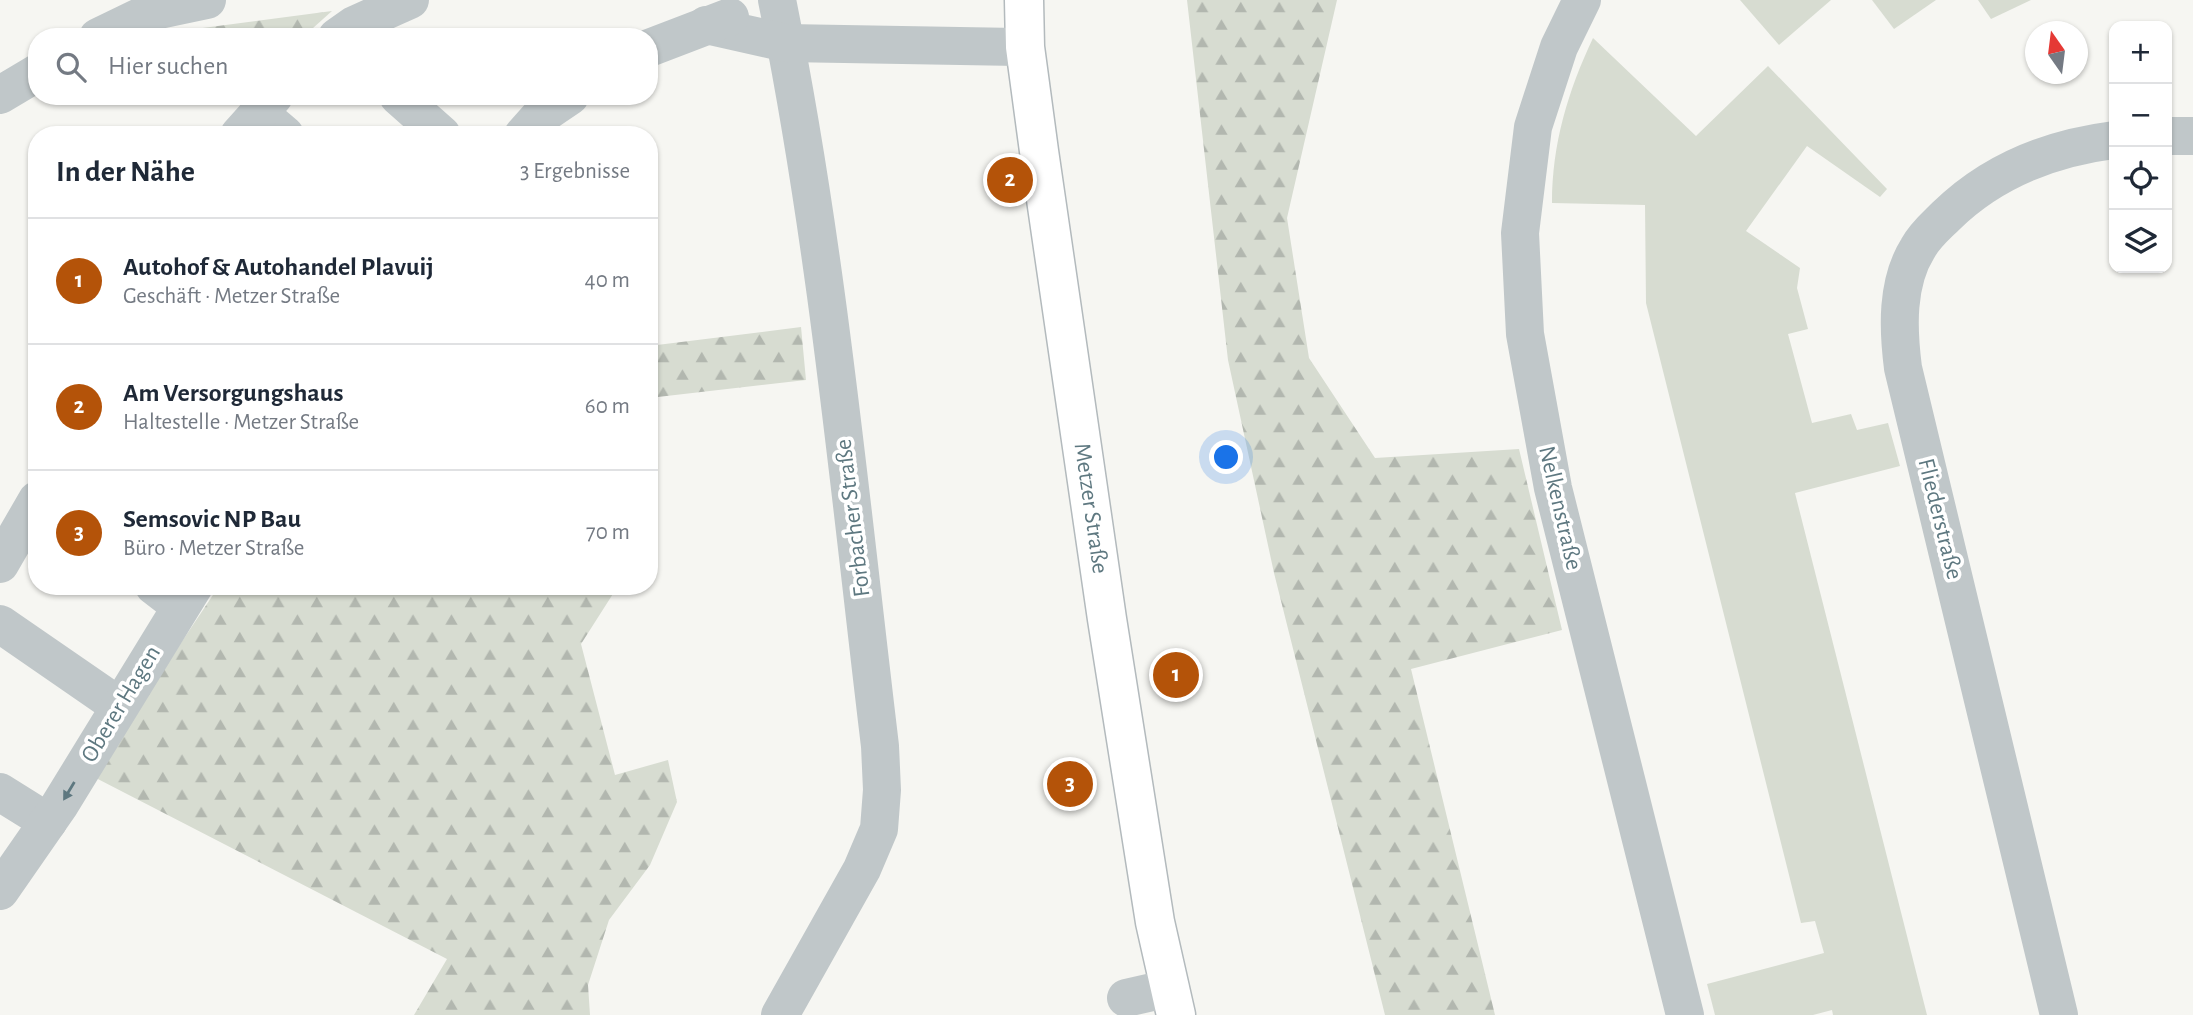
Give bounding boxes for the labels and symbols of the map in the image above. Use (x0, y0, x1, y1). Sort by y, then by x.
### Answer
north arrow (2025, 21, 2088, 84)
pin: 2 (987, 154, 1033, 206)
street label: Forbacher Straße (831, 438, 875, 598)
your location (1209, 440, 1243, 474)
street label: Metzer Straße (1070, 441, 1112, 575)
street label: Nelkenstraße (1534, 444, 1586, 572)
street label: Fliederstraße (1913, 456, 1967, 582)
street label: Oberer Hagen (77, 642, 165, 766)
pin: 1 (1153, 649, 1199, 701)
pin: 3 (1047, 758, 1093, 810)
one-way arrow (62, 781, 75, 800)

